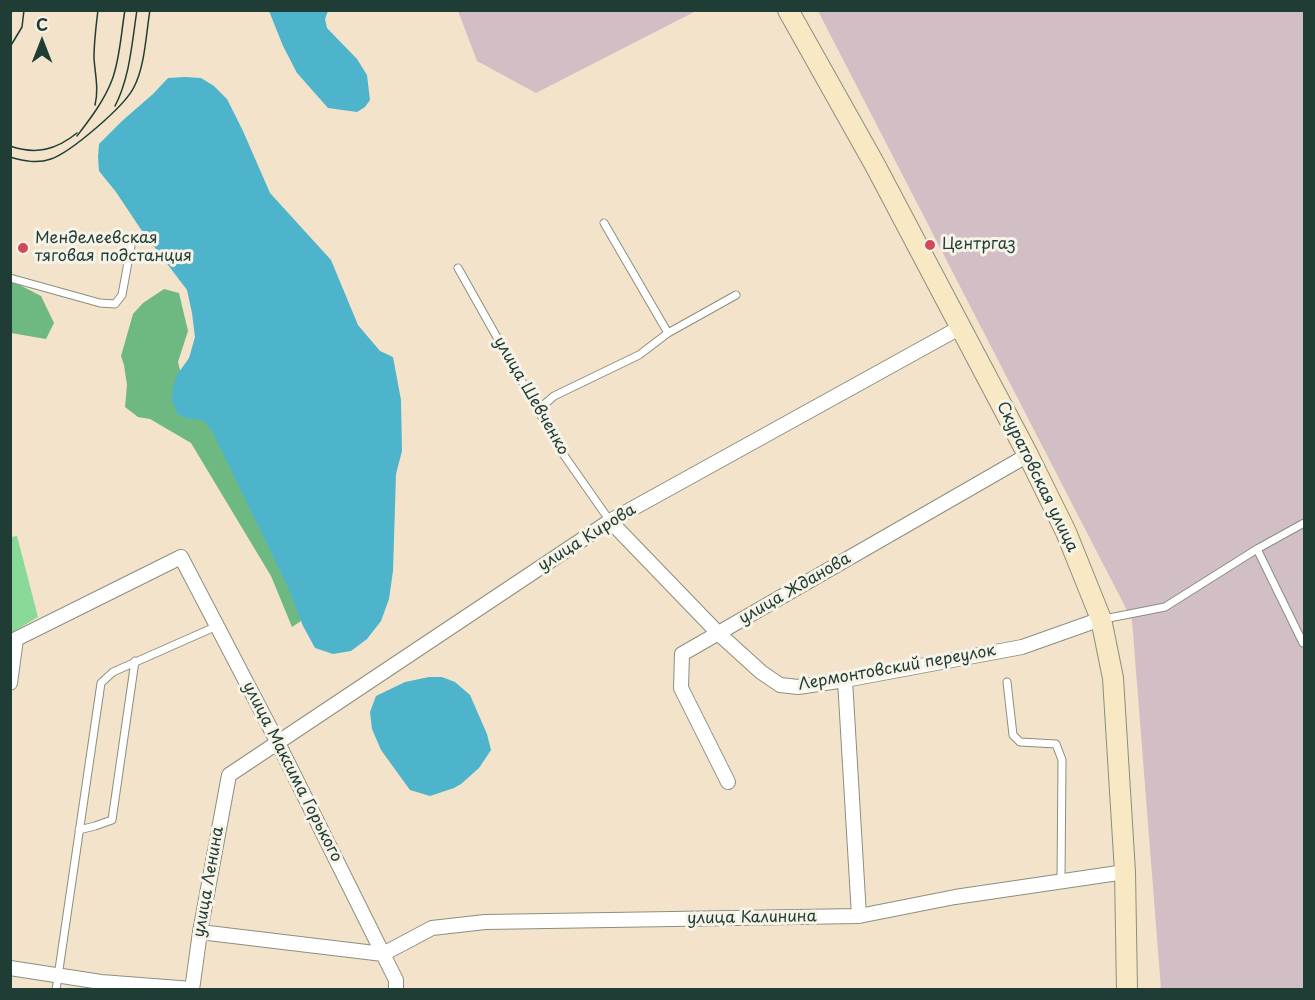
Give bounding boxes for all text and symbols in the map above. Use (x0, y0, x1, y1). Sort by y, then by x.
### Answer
north arrow (12, 12, 72, 72)
text: С (36, 12, 48, 36)
place label: Менделеевская тяговая подстанция (35, 229, 192, 267)
place label: Центргаз (942, 235, 1016, 255)
marker: Центргаз (923, 238, 937, 252)
marker: Менделеевская тяговая подстанция (16, 241, 30, 255)
street label: улица Шевченко (489, 333, 573, 459)
street label: Скуратовская улица (992, 399, 1082, 555)
street label: улица Кирова (535, 500, 639, 576)
street label: улица Жданова (736, 549, 854, 629)
street label: Лермонтовский переулок (797, 641, 997, 695)
street label: улица Максима Горького (238, 679, 346, 865)
street label: улица Ленина (190, 825, 228, 939)
street label: улица Калинина (687, 907, 817, 929)

